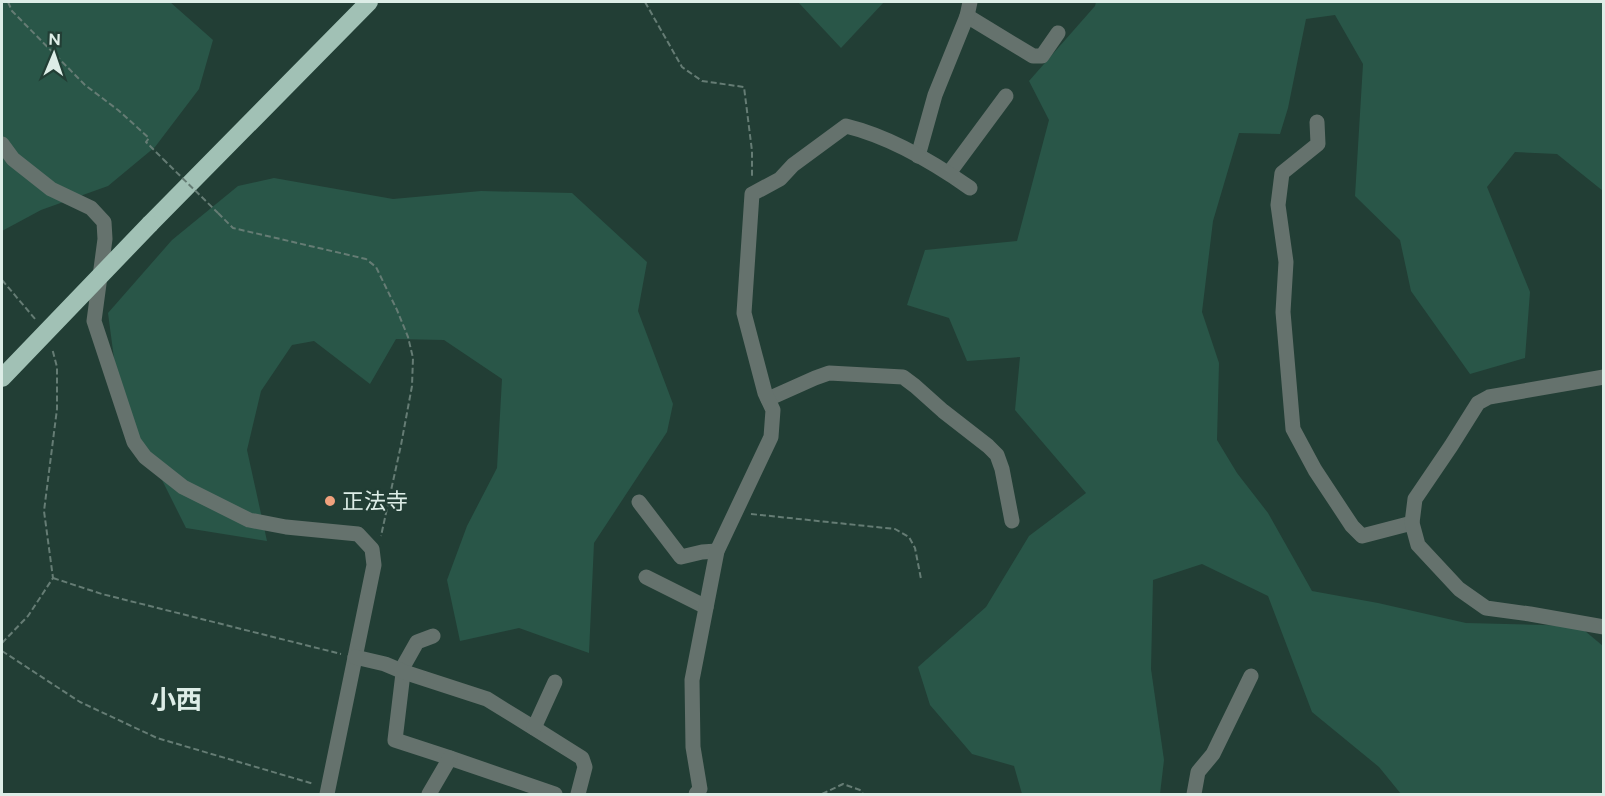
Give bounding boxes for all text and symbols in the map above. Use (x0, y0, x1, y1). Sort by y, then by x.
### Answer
north arrow (24, 24, 84, 84)
text: N (48, 30, 61, 49)
place label: 正法寺 (342, 488, 408, 515)
marker: 正法寺 (323, 494, 337, 508)
district label: 小西 (150, 684, 202, 716)

